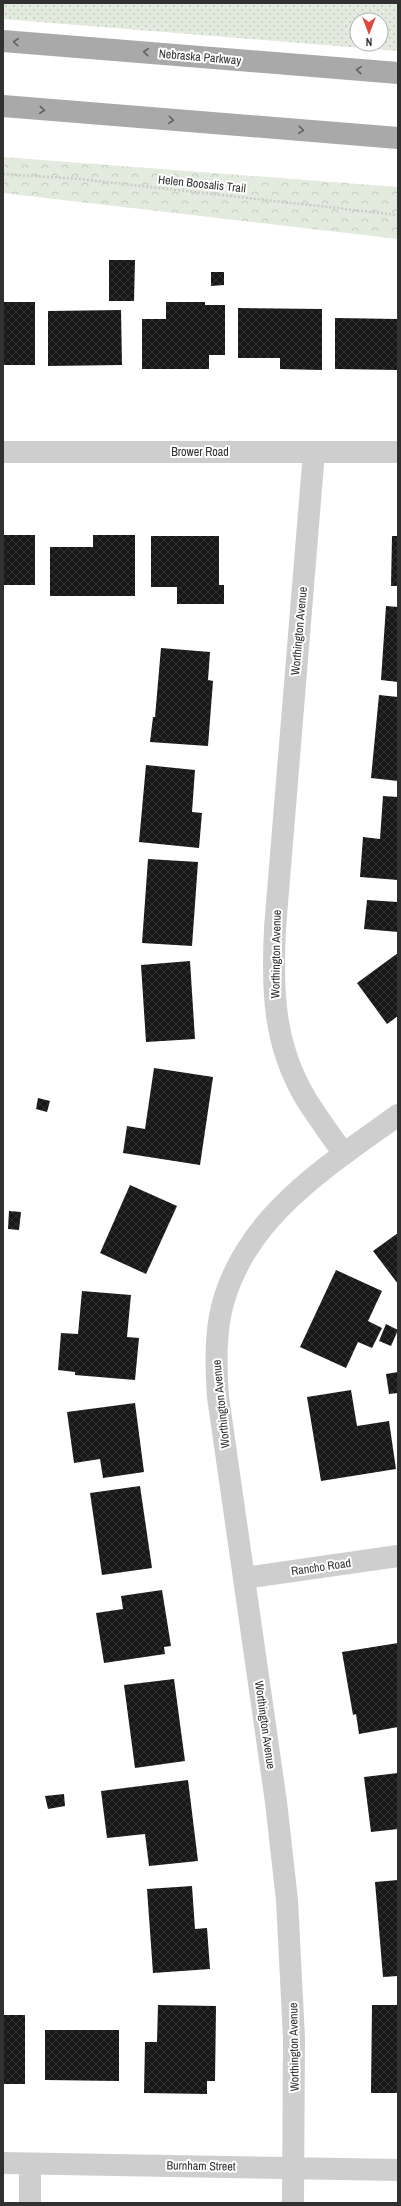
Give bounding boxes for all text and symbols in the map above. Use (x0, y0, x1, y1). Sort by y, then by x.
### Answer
north arrow (349, 12, 389, 52)
text: N (366, 35, 372, 49)
one-way arrow (13, 37, 19, 46)
street label: Nebraska Parkway (158, 45, 242, 69)
one-way arrow (143, 48, 149, 57)
one-way arrow (356, 65, 362, 74)
one-way arrow (39, 105, 45, 114)
one-way arrow (168, 115, 174, 124)
one-way arrow (298, 126, 304, 135)
street label: Helen Boosalis Trail (157, 171, 247, 197)
street label: Brower Road (171, 444, 229, 460)
street label: Worthington Avenue (287, 586, 311, 676)
street label: Worthington Avenue (267, 909, 285, 999)
street label: Worthington Avenue (208, 1359, 234, 1449)
street label: Rancho Road (290, 1555, 352, 1579)
street label: Worthington Avenue (251, 1680, 279, 1770)
street label: Worthington Avenue (285, 2002, 303, 2092)
street label: Burnham Street (166, 2157, 236, 2175)

